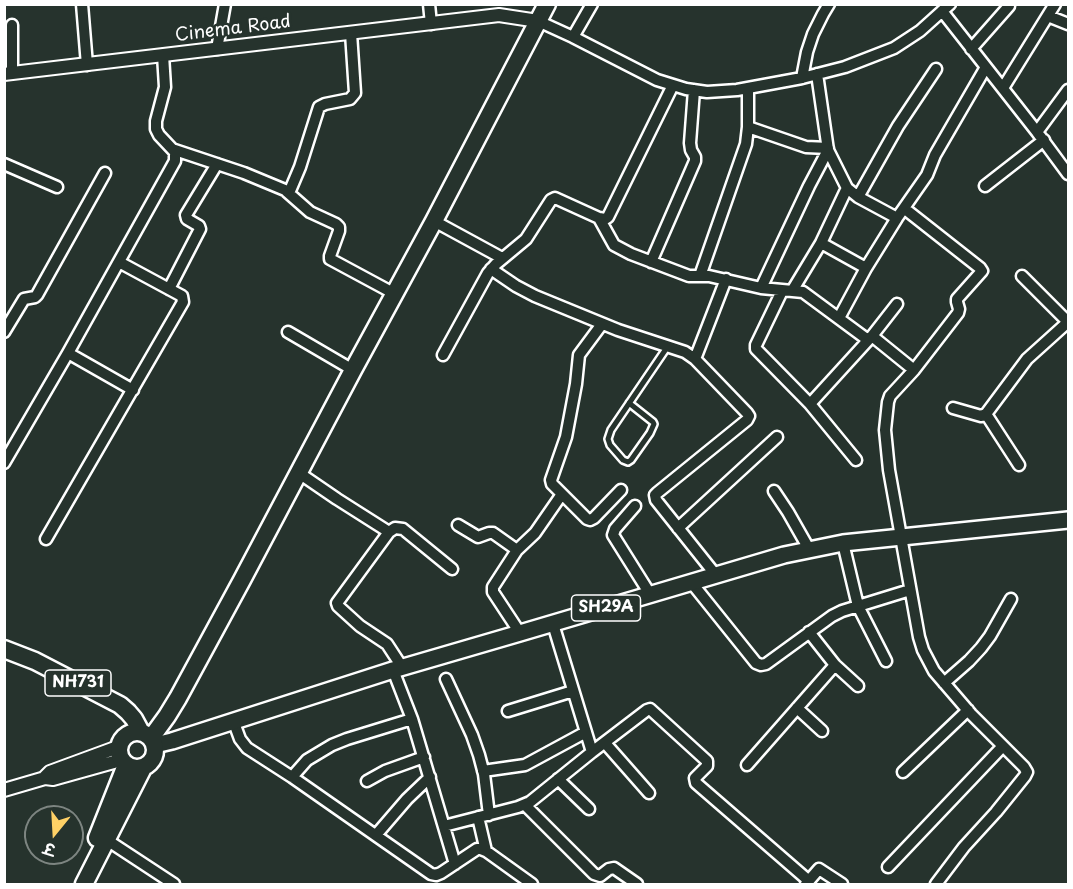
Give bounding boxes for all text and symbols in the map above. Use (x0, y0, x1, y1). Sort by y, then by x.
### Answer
street label: Cinema Road (174, 11, 292, 47)
road number: SH29A (572, 595, 640, 621)
road number: NH731 (45, 670, 111, 696)
north arrow (24, 805, 84, 865)
text: उ (40, 837, 58, 863)

